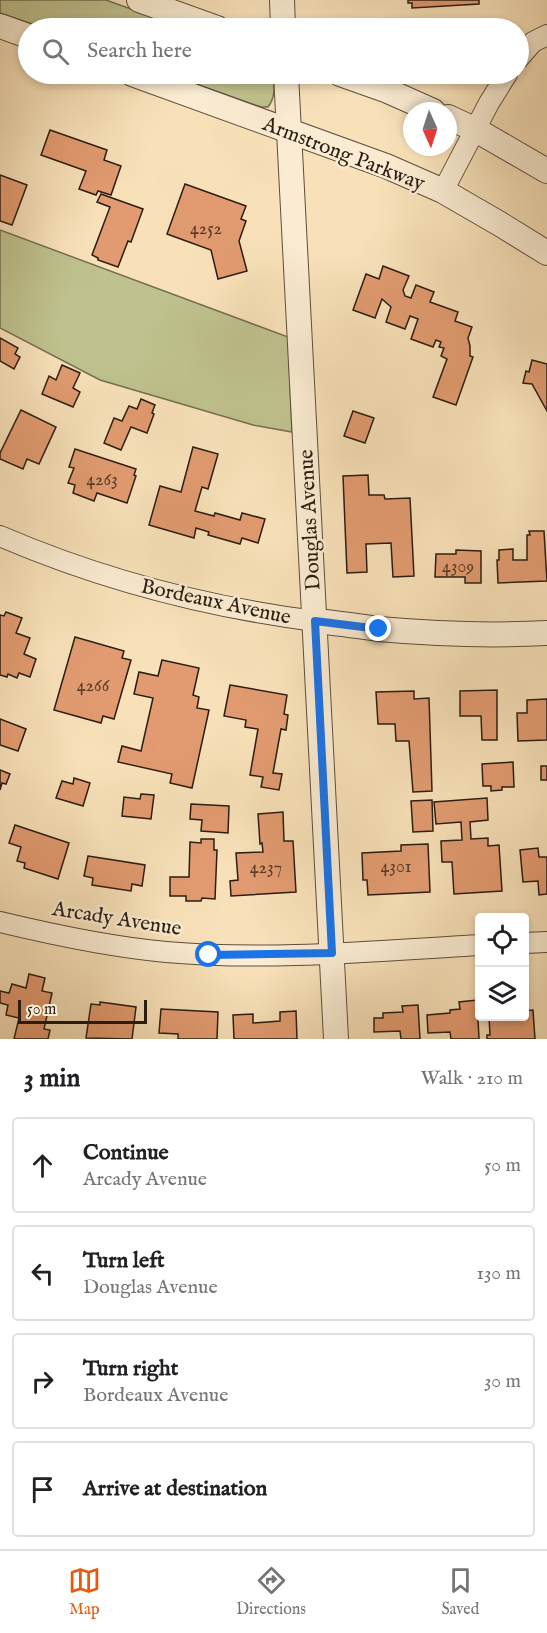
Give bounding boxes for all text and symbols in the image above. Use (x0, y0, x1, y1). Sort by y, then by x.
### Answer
search box (18, 18, 529, 84)
icon: search (39, 35, 72, 68)
text: Search here (87, 37, 192, 65)
north arrow (403, 102, 457, 156)
street label: Armstrong Parkway (258, 111, 429, 198)
house number: 4252 (190, 218, 222, 241)
street label: Douglas Avenue (293, 448, 328, 591)
house number: 4263 (86, 469, 118, 492)
house number: 4309 (442, 556, 474, 579)
street label: Bordeaux Avenue (138, 573, 293, 632)
route end (365, 615, 391, 641)
house number: 4266 (77, 675, 110, 698)
house number: 4301 (381, 856, 411, 879)
house number: 4237 (250, 857, 282, 880)
street label: Arcady Avenue (49, 896, 184, 943)
map controls (475, 913, 529, 1021)
button: locate (475, 913, 529, 967)
route start (195, 941, 221, 967)
button: layers (475, 967, 529, 1021)
scale bar (18, 997, 147, 1025)
text: 50 m (27, 1000, 56, 1020)
text: 3 min (24, 1062, 80, 1095)
text: Walk · 210 m (421, 1066, 523, 1091)
text: Continue (83, 1139, 169, 1167)
icon: ahead (26, 1149, 59, 1182)
text: 50 m (484, 1153, 521, 1178)
text: Arcady Avenue (83, 1167, 207, 1192)
text: Turn left (83, 1247, 165, 1275)
icon: left (26, 1257, 59, 1290)
text: 130 m (476, 1261, 521, 1286)
text: Douglas Avenue (83, 1275, 218, 1300)
text: Turn right (83, 1355, 178, 1383)
icon: right (26, 1365, 59, 1398)
text: 30 m (484, 1369, 521, 1394)
text: Bordeaux Avenue (83, 1383, 228, 1408)
icon: arrive (26, 1473, 59, 1506)
text: Arrive at destination (83, 1475, 267, 1503)
tab: Map (68, 1564, 101, 1620)
tab: Directions (236, 1564, 306, 1620)
tab: Saved (441, 1564, 479, 1620)

